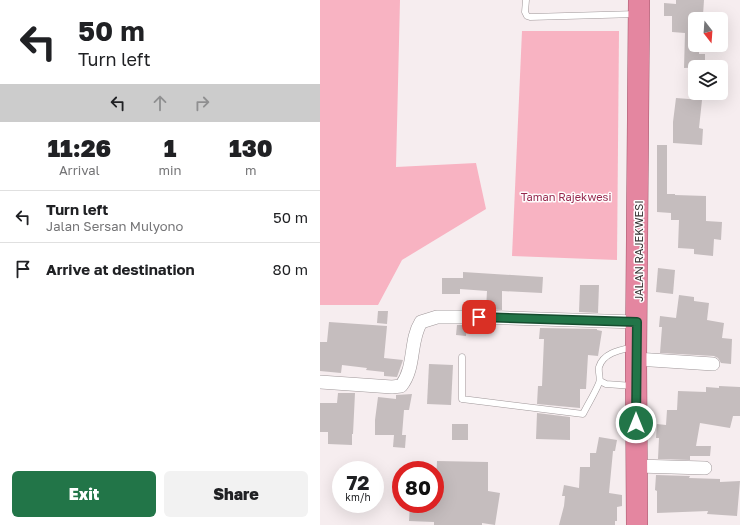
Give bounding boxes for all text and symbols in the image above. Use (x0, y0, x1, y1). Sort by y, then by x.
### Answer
north arrow (688, 12, 728, 52)
map controls (688, 12, 728, 100)
text: 50 m (78, 14, 145, 47)
icon: left (12, 16, 64, 68)
text: Turn left (78, 48, 151, 70)
button: layers (688, 60, 728, 100)
icon: left (107, 92, 129, 114)
icon: ahead (149, 92, 171, 114)
icon: right (191, 92, 213, 114)
text: 11:26 (47, 133, 111, 162)
text: 1 (164, 133, 176, 162)
text: 130 (229, 133, 273, 162)
text: Arrival (59, 162, 100, 178)
text: min (159, 162, 182, 178)
text: m (245, 162, 257, 178)
park label: Taman Rajekwesi (521, 190, 611, 203)
text: Turn left (46, 200, 108, 218)
street label: JALAN RAJEKWESI (632, 200, 645, 302)
icon: left (12, 206, 34, 228)
text: 50 m (273, 208, 308, 226)
text: Jalan Sersan Mulyono (46, 218, 183, 234)
icon: arrive (12, 258, 34, 280)
text: Arrive at destination (46, 260, 195, 278)
text: 80 m (273, 260, 308, 278)
pin (462, 300, 496, 334)
icon: arrive (468, 306, 490, 328)
position arrow (615, 402, 657, 444)
speed limit sign: 80 (392, 461, 444, 513)
text: 72 (346, 470, 370, 494)
button: Exit (12, 471, 156, 517)
button: Share (164, 471, 308, 517)
text: km/h (345, 491, 371, 503)

